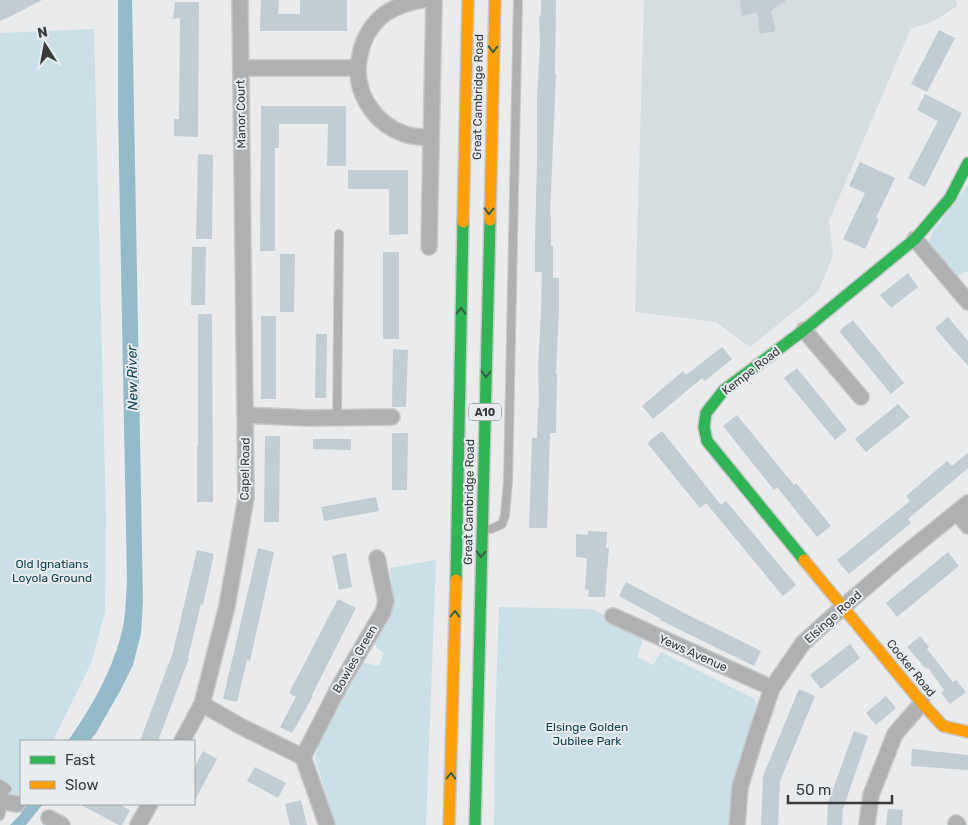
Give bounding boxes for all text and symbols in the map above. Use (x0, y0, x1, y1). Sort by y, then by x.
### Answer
north arrow (20, 20, 70, 70)
text: N (36, 23, 49, 42)
street label: Great Cambridge Road (470, 34, 486, 160)
one-way arrow (488, 45, 498, 53)
street label: Manor Court (233, 79, 249, 149)
one-way arrow (484, 207, 495, 215)
one-way arrow (456, 307, 467, 315)
street label: Kempe Road (719, 344, 783, 398)
water label: New River (123, 345, 142, 411)
one-way arrow (480, 370, 491, 378)
road number: A10 (469, 404, 501, 421)
street label: Capel Road (237, 437, 253, 501)
street label: Great Cambridge Road (461, 439, 477, 565)
one-way arrow (476, 550, 487, 558)
park label: Old Ignatians Loyola Ground (12, 557, 92, 585)
street label: Elsinge Road (802, 588, 864, 646)
one-way arrow (449, 610, 460, 618)
street label: Bowles Green (330, 622, 380, 696)
street label: Yews Avenue (657, 632, 730, 674)
street label: Cocker Road (884, 636, 938, 700)
park label: Elsinge Golden Jubilee Park (546, 720, 628, 748)
legend (20, 740, 195, 805)
text: Fast (65, 751, 95, 769)
one-way arrow (445, 772, 456, 780)
scale bar (788, 772, 892, 804)
text: Slow (65, 776, 98, 794)
text: 50 m (796, 781, 831, 799)

